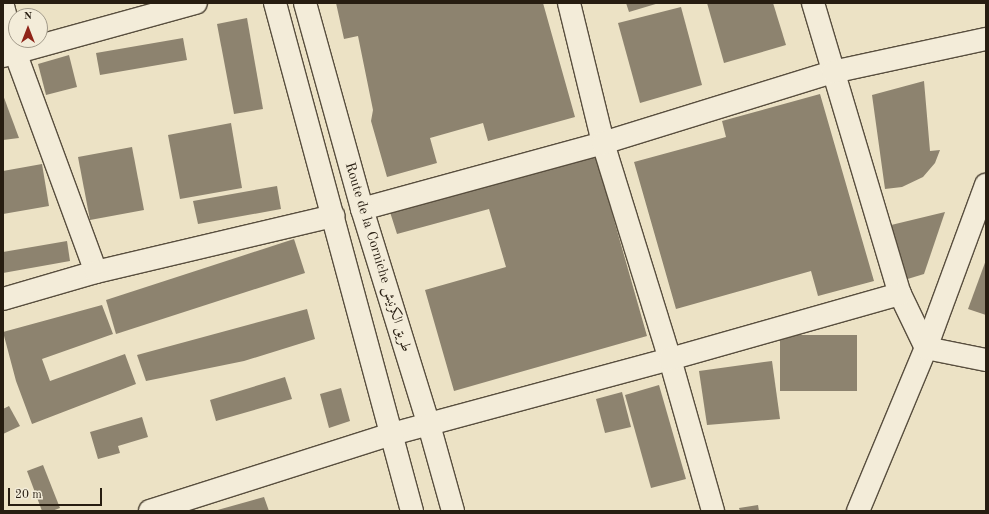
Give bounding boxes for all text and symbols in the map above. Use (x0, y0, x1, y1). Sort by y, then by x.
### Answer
north arrow (8, 8, 48, 48)
text: N (24, 11, 32, 22)
street label: Route de la Corniche طريق الكرنيش (341, 160, 415, 354)
scale bar (10, 480, 104, 506)
text: 20 m (15, 489, 42, 501)

